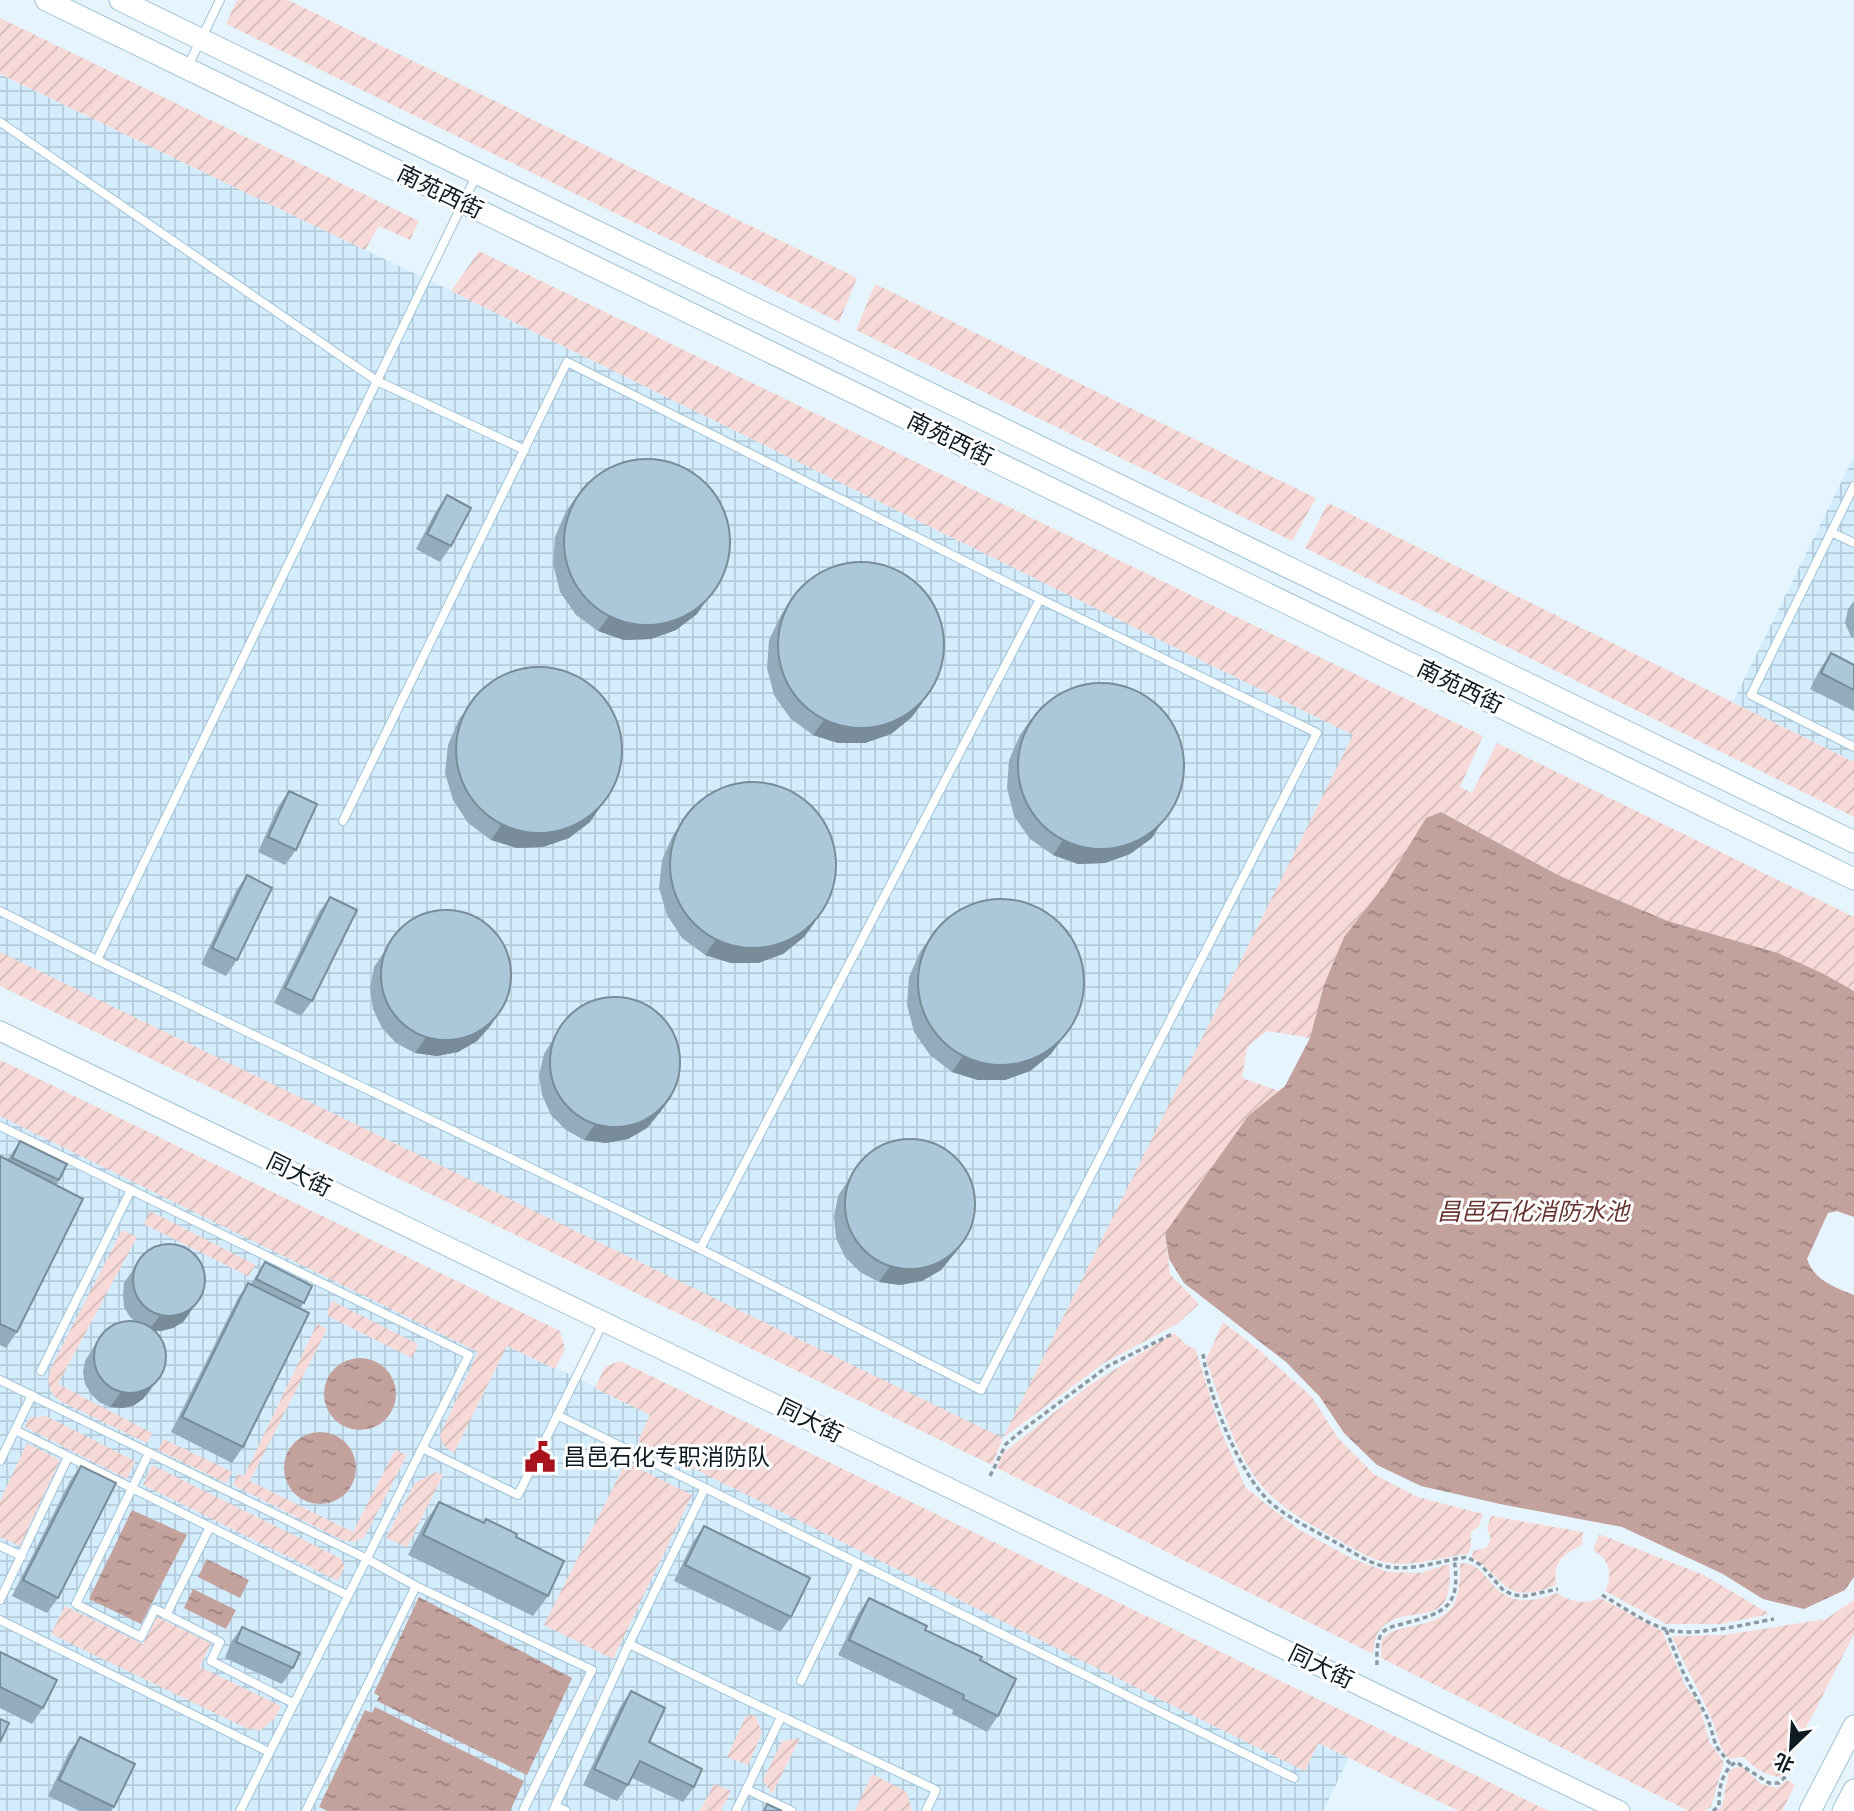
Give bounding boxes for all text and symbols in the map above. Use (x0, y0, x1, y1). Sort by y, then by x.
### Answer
street label: 南苑西街 (393, 160, 487, 224)
street label: 南苑西街 (903, 407, 997, 471)
street label: 南苑西街 (1413, 655, 1507, 719)
street label: 同大街 (262, 1148, 336, 1202)
water label: 昌邑石化消防水池 (1437, 1198, 1631, 1226)
street label: 同大街 (773, 1394, 847, 1448)
public building icon: 昌邑石化专职消防队 (523, 1440, 557, 1474)
place label: 昌邑石化专职消防队 (563, 1444, 770, 1471)
street label: 同大街 (1284, 1640, 1358, 1694)
north arrow (1756, 1713, 1826, 1783)
text: 北 (1771, 1749, 1798, 1777)

